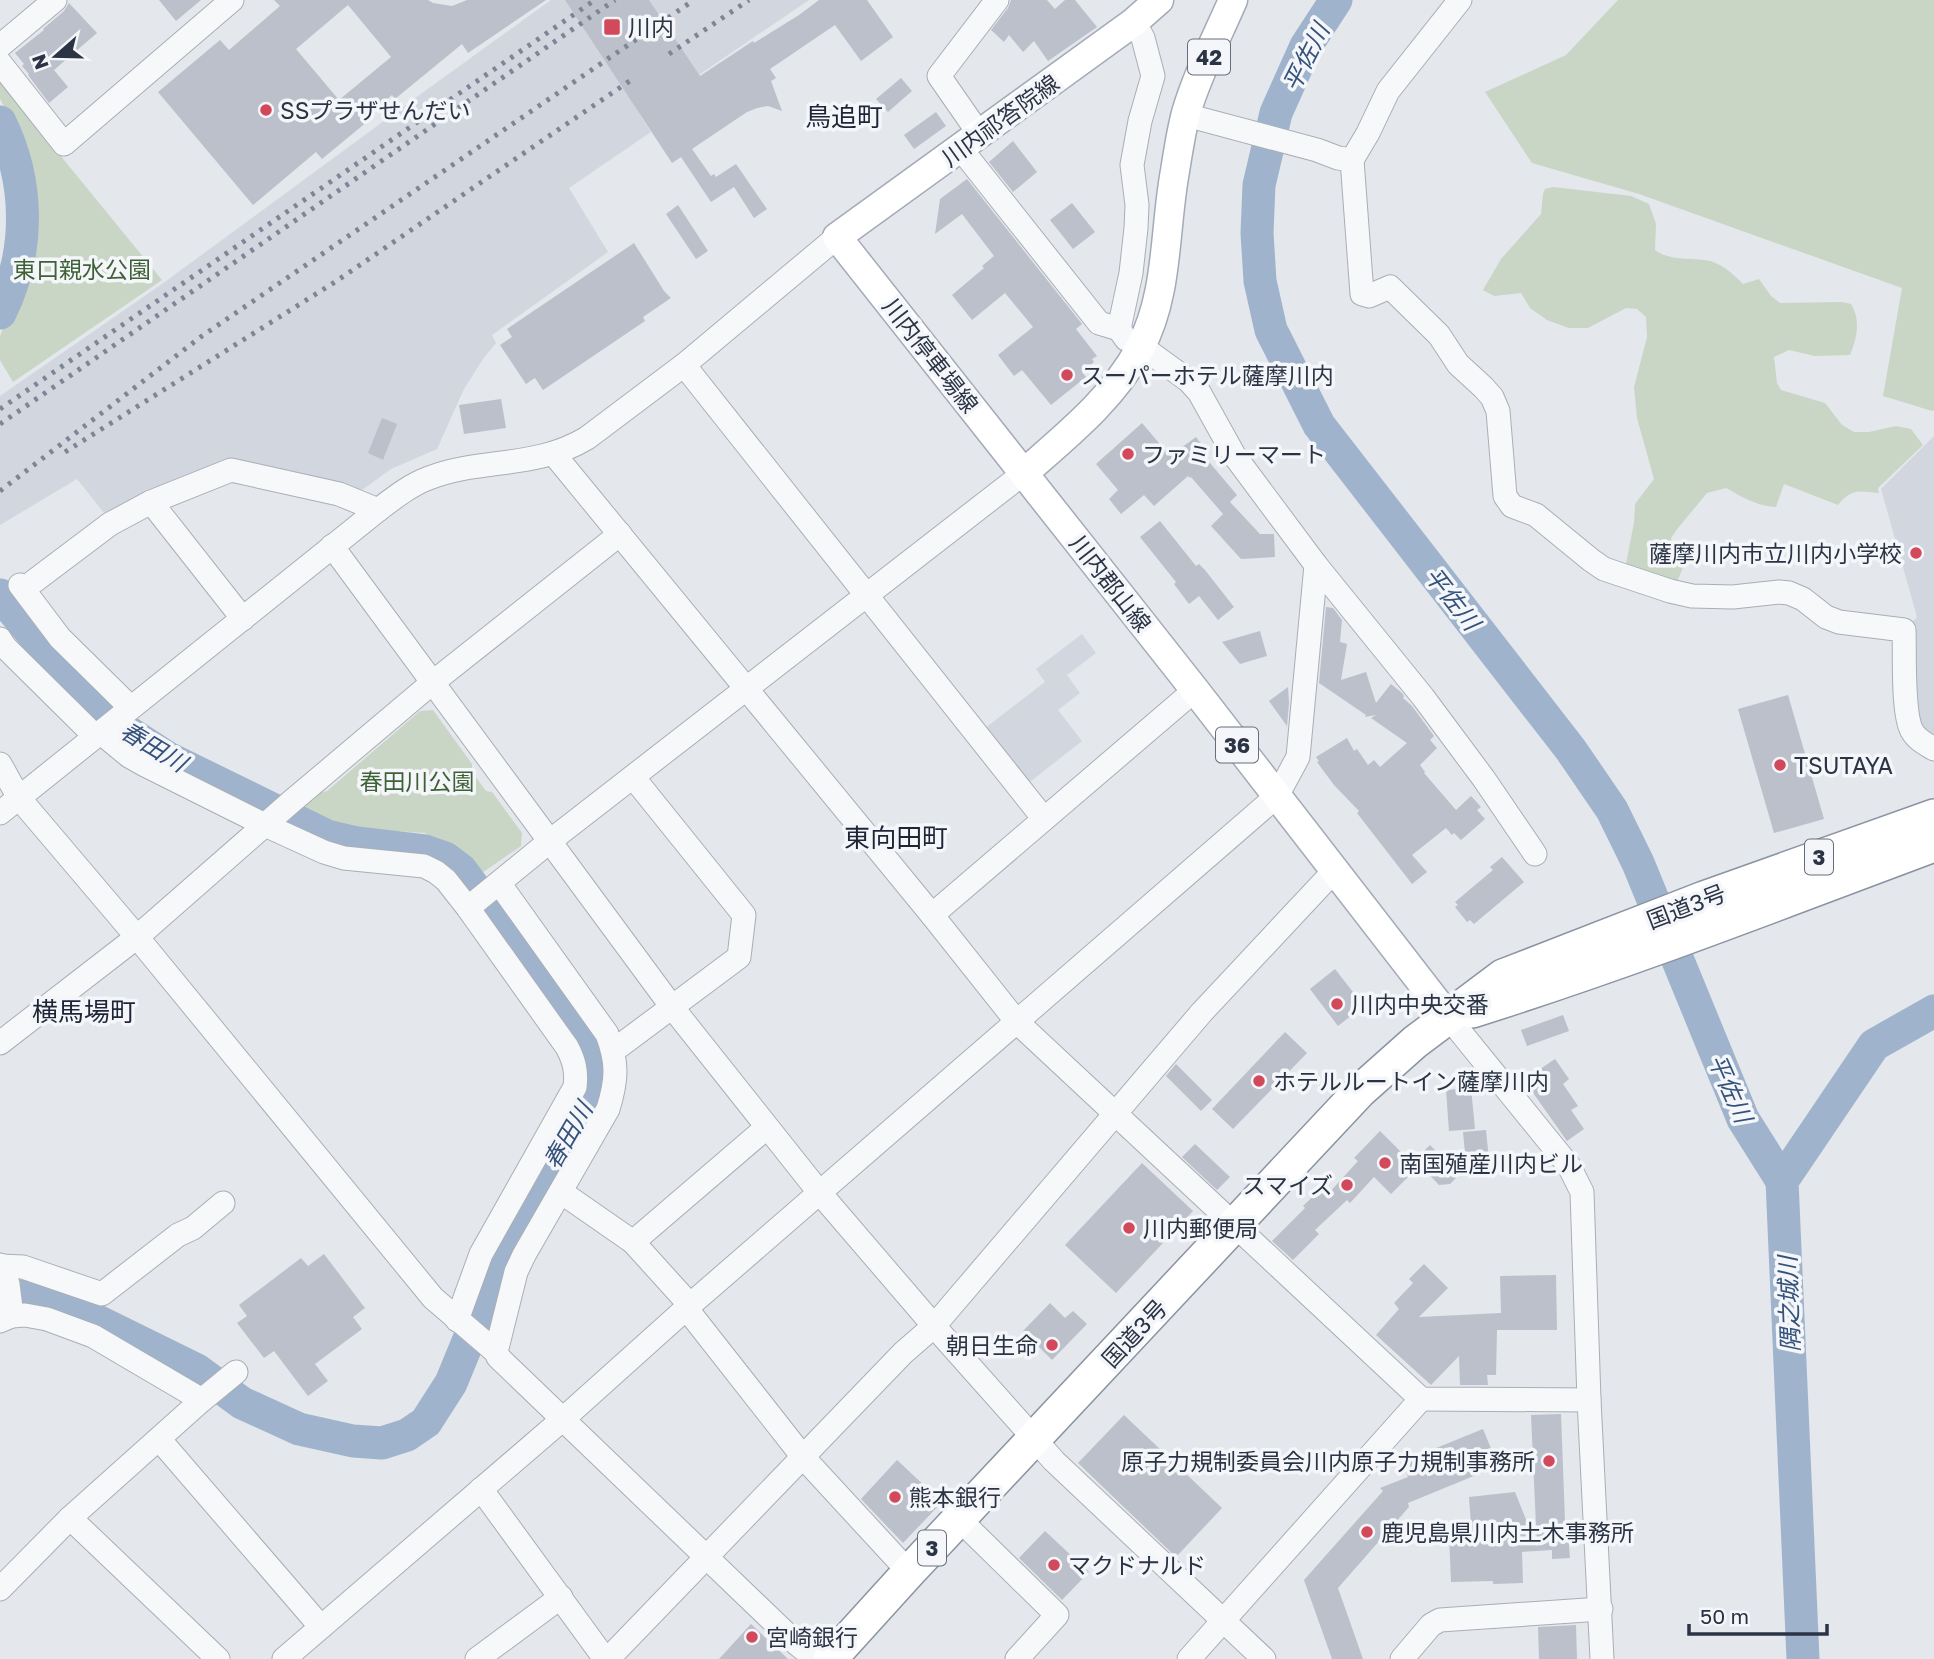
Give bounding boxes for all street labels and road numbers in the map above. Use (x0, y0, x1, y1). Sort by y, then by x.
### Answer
road number: 42 (1188, 40, 1230, 74)
street label: 川内祁答院線 (936, 68, 1064, 172)
street label: 川内停車場線 (877, 292, 985, 418)
street label: 川内郡山線 (1065, 529, 1157, 637)
road number: 36 (1216, 728, 1258, 762)
road number: 3 (1805, 840, 1833, 874)
street label: 国道3号 (1642, 878, 1730, 934)
street label: 国道3号 (1096, 1293, 1172, 1373)
road number: 3 (918, 1530, 946, 1566)

